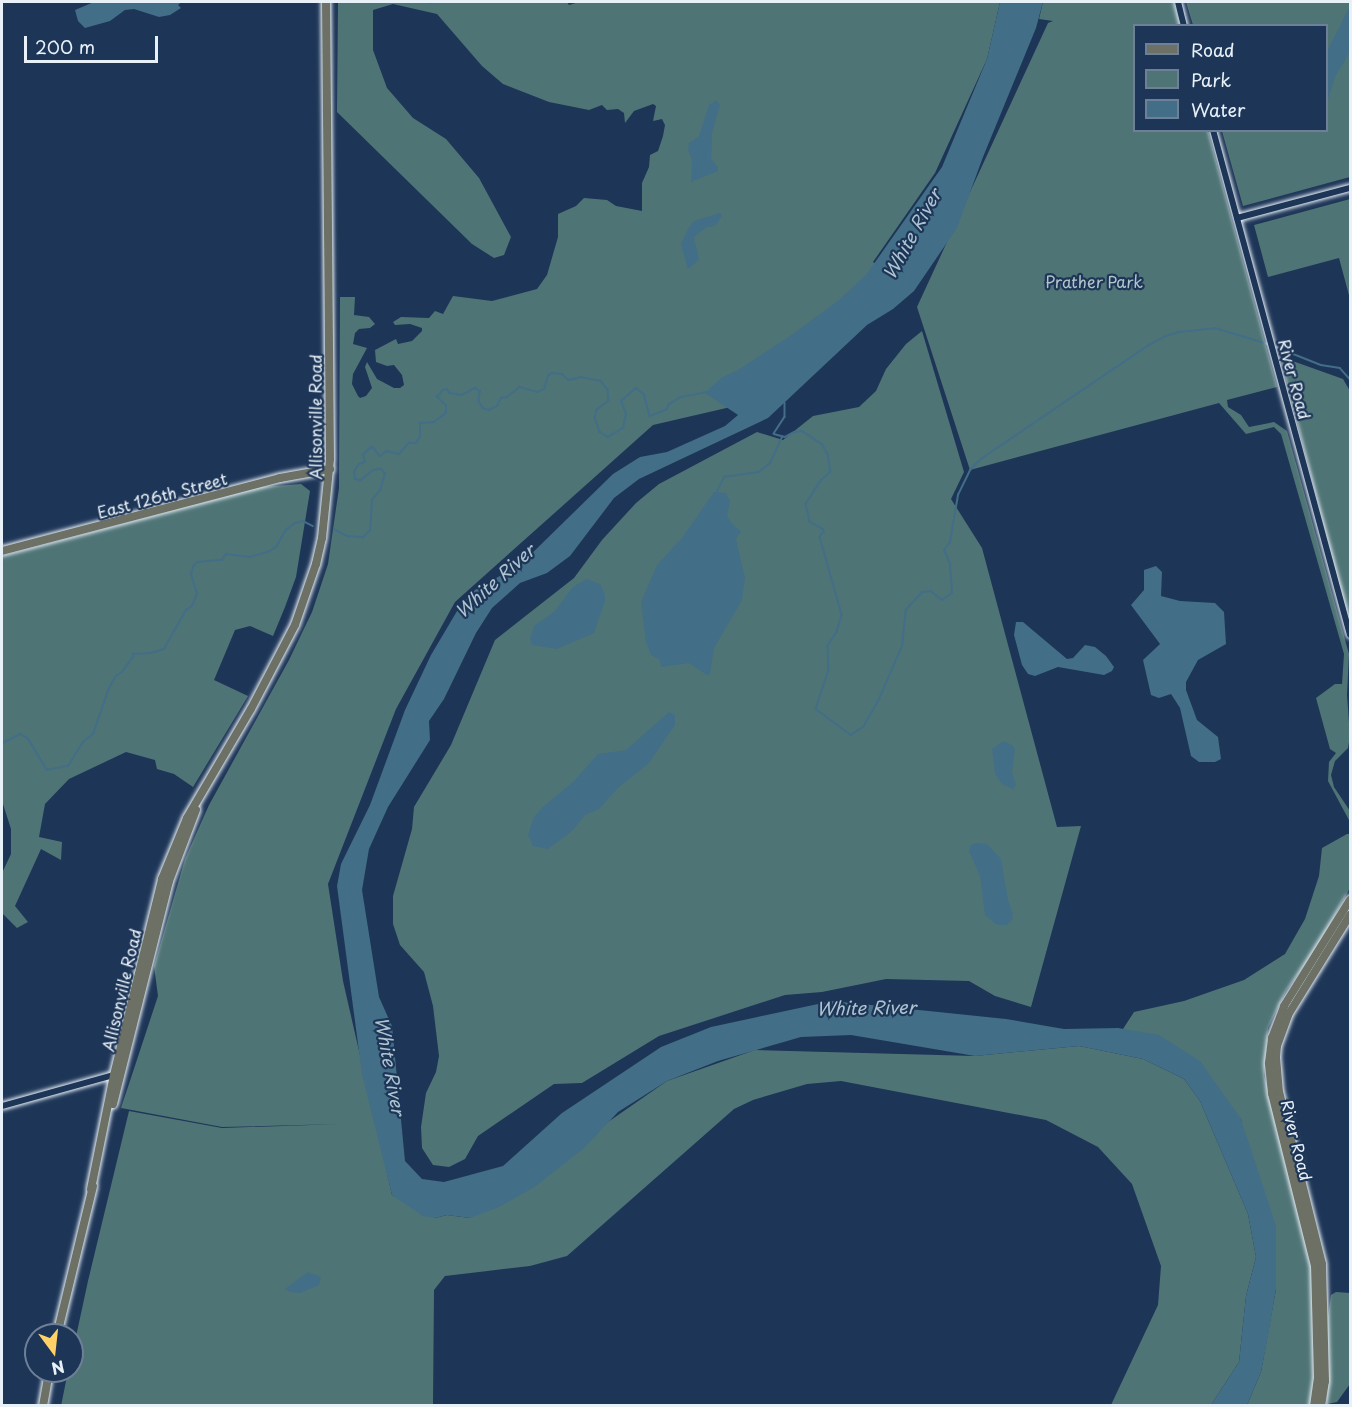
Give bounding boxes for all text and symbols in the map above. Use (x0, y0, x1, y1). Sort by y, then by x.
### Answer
scale bar (27, 24, 160, 62)
legend (1133, 24, 1328, 132)
text: 200 m (35, 33, 95, 60)
text: Road (1191, 36, 1235, 63)
text: Park (1191, 66, 1231, 93)
text: Water (1191, 96, 1245, 123)
water label: White River (878, 185, 946, 283)
park label: Prather Park (1045, 271, 1143, 291)
street label: River Road (1275, 336, 1315, 422)
street label: Allisonville Road (305, 354, 325, 480)
street label: East 126th Street (94, 468, 230, 522)
water label: White River (451, 539, 539, 623)
street label: Allisonville Road (97, 926, 145, 1054)
water label: White River (816, 996, 916, 1020)
water label: White River (371, 1015, 409, 1117)
street label: River Road (1278, 1097, 1316, 1183)
north arrow (24, 1323, 84, 1383)
text: N (49, 1355, 67, 1382)

